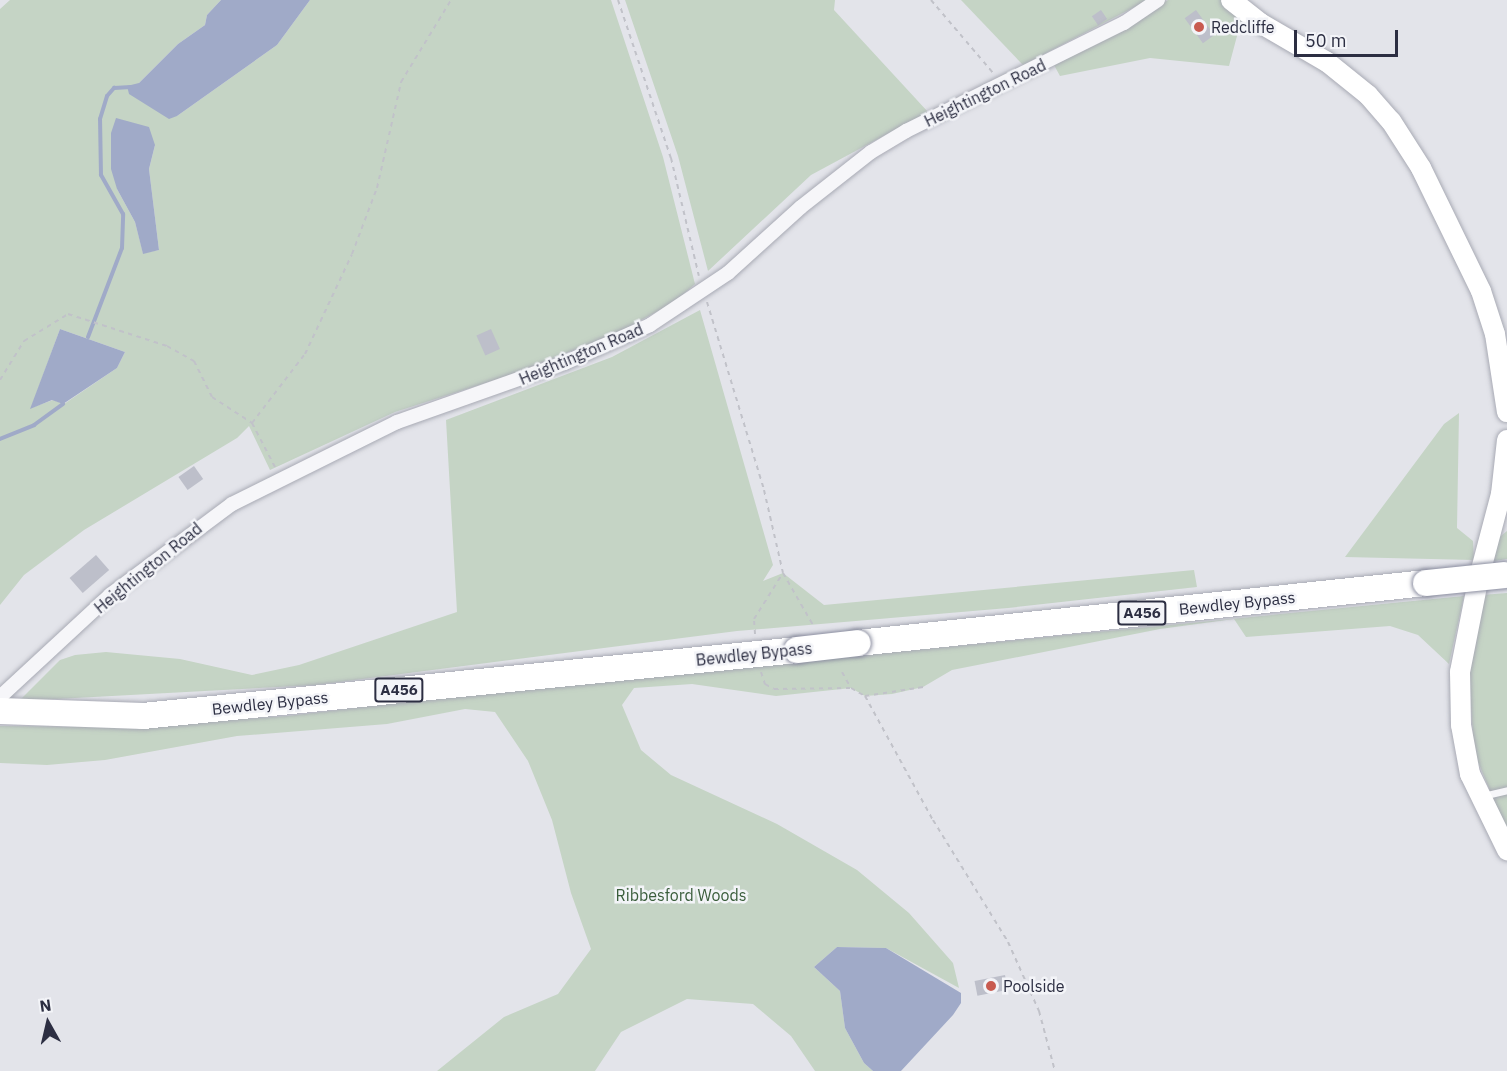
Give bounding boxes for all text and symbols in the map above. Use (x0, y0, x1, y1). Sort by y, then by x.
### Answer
place label: Redcliffe (1211, 17, 1275, 37)
scale bar (1297, 18, 1400, 56)
marker: Redcliffe (1192, 20, 1206, 34)
text: 50 m (1305, 29, 1347, 52)
street label: Heightington Road (921, 55, 1049, 131)
street label: Heightington Road (516, 319, 646, 389)
street label: Heightington Road (90, 519, 206, 617)
street label: Bewdley Bypass (1178, 587, 1296, 619)
road number: A456 (1116, 601, 1168, 625)
street label: Bewdley Bypass (695, 638, 813, 670)
road number: A456 (374, 678, 424, 702)
street label: Bewdley Bypass (211, 687, 329, 719)
park label: Ribbesford Woods (615, 885, 747, 905)
place label: Poolside (1003, 976, 1065, 996)
marker: Poolside (984, 979, 998, 993)
north arrow (18, 993, 78, 1053)
text: N (38, 994, 53, 1016)

